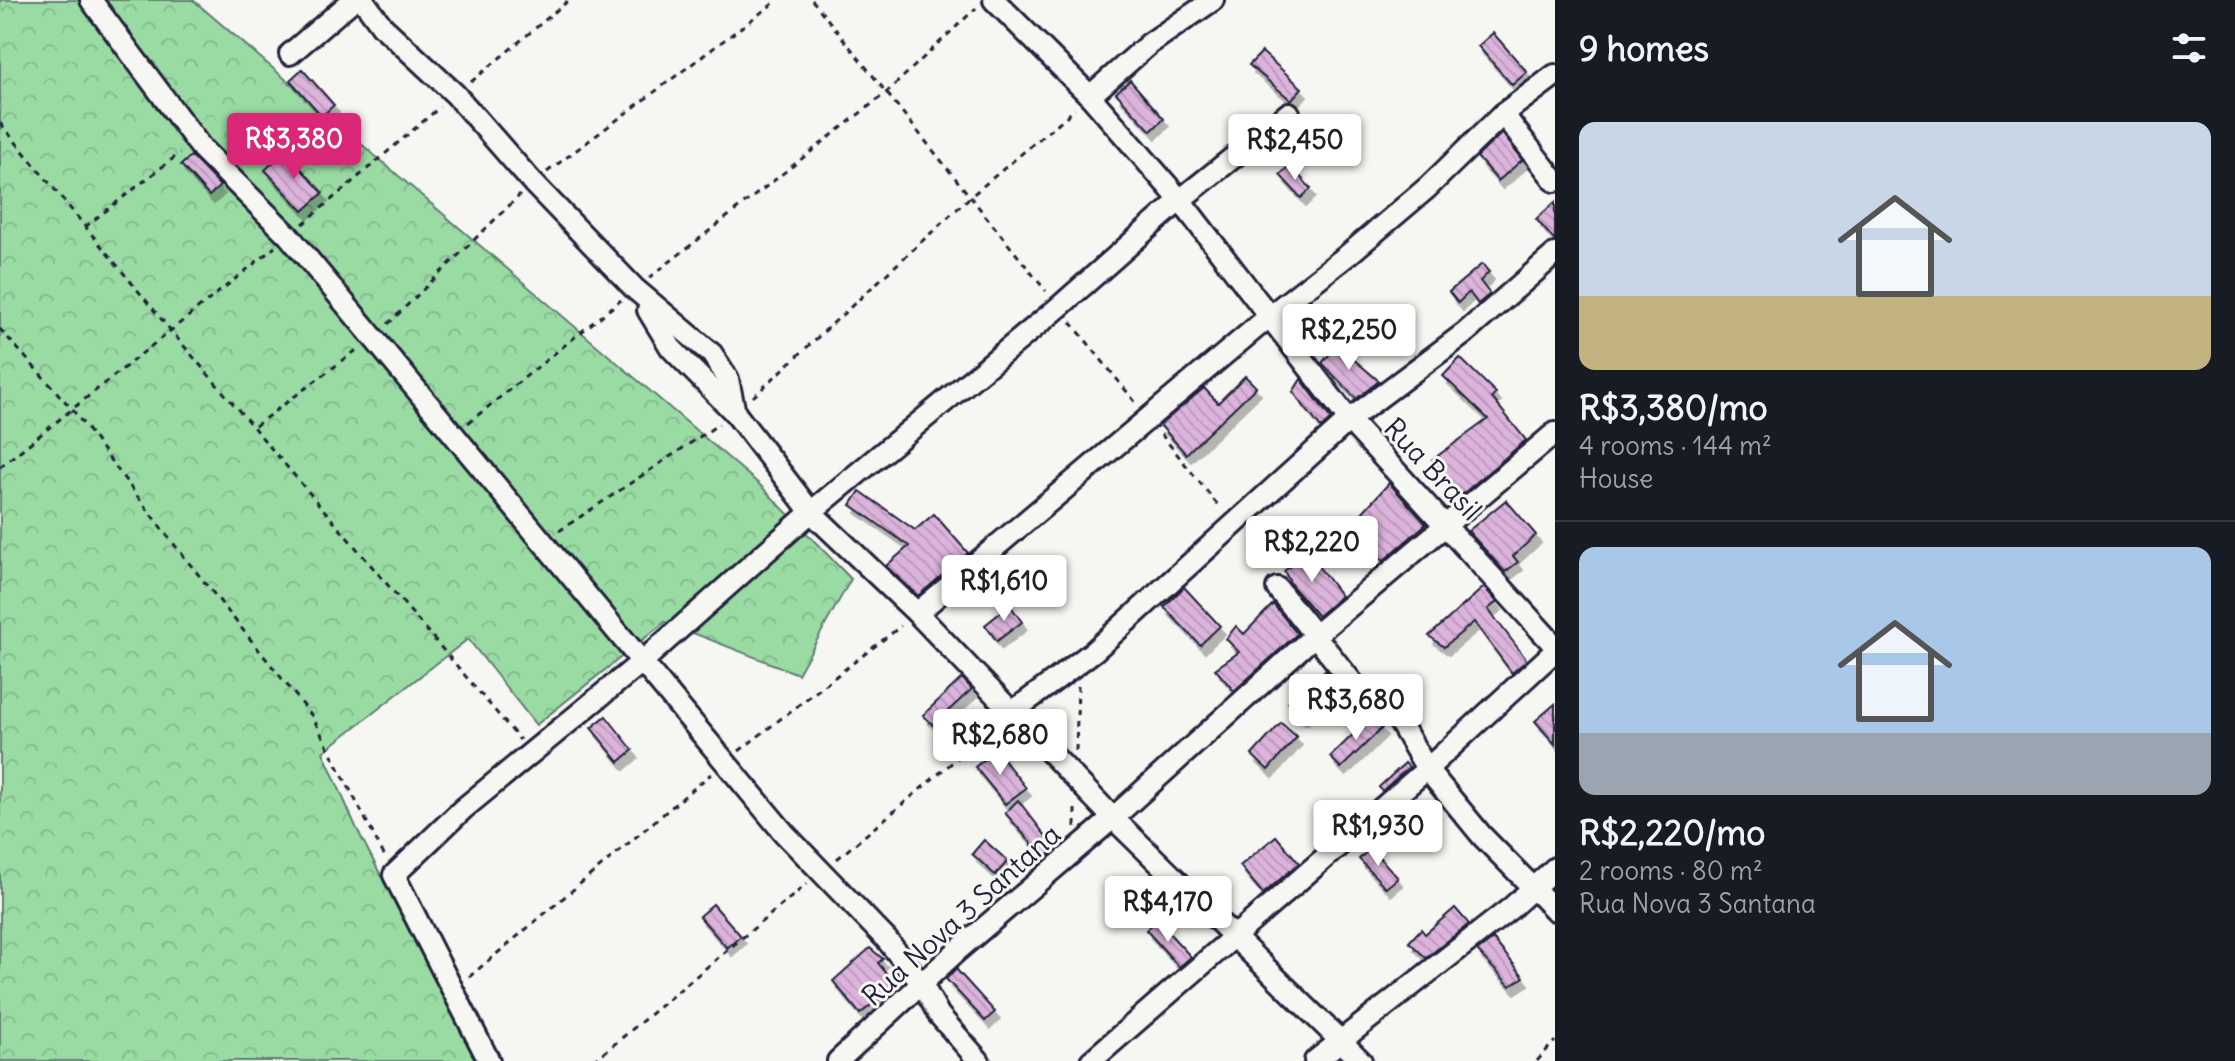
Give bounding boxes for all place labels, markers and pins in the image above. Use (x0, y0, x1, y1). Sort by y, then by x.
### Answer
pin: R$3,380 (220, 113, 368, 181)
pin: R$2,450 (1221, 114, 1369, 182)
pin: R$2,250 (1275, 304, 1423, 372)
pin: R$2,220 (1238, 516, 1386, 584)
pin: R$1,610 (930, 555, 1078, 623)
pin: R$3,680 (1282, 674, 1430, 742)
pin: R$2,680 (926, 709, 1074, 777)
pin: R$1,930 (1304, 800, 1452, 868)
pin: R$4,170 (1094, 876, 1242, 944)

